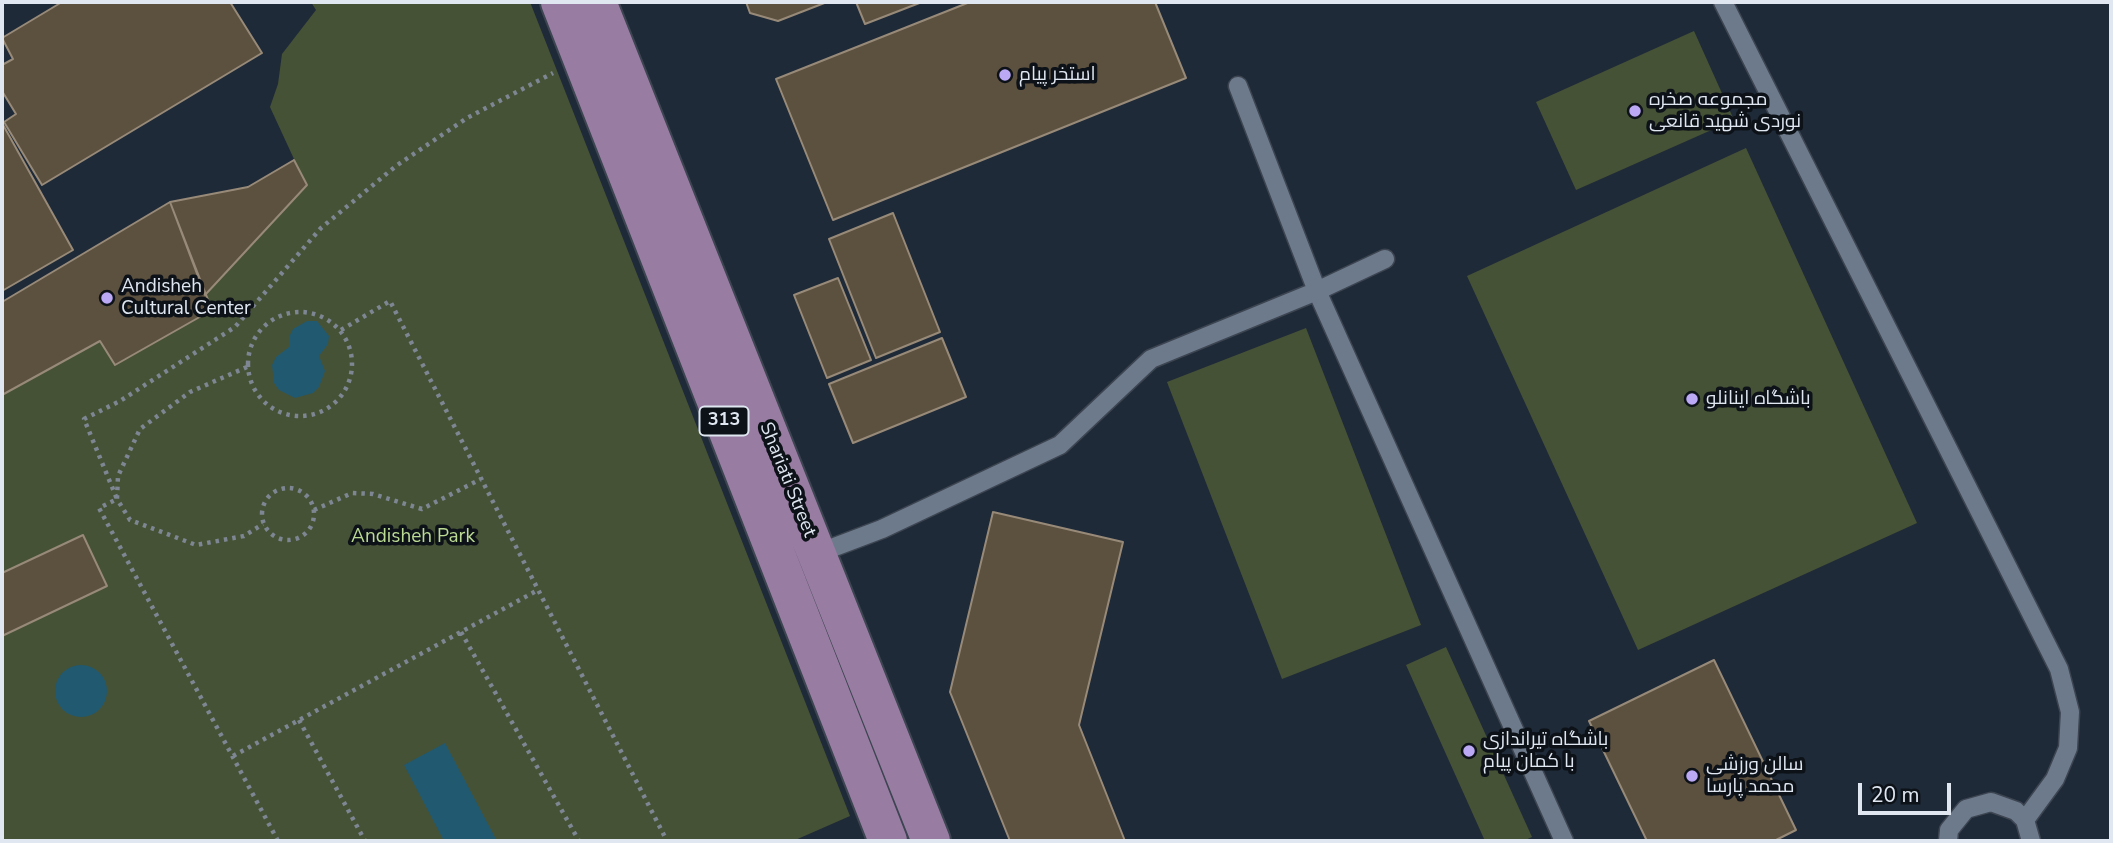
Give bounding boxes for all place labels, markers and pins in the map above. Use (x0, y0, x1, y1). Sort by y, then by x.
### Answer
place label: استخر پیام (1019, 64, 1096, 86)
marker: استخر پیام (997, 67, 1013, 83)
place label: مجموعه صخره نوردی شهید قانعی (1649, 89, 1801, 133)
marker: مجموعه صخره نوردی شهید قانعی (1627, 103, 1643, 119)
place label: Andisheh Cultural Center (121, 276, 251, 320)
marker: Andisheh Cultural Center (99, 290, 115, 306)
place label: باشگاه اینانلو (1706, 388, 1811, 410)
marker: باشگاه اینانلو (1684, 391, 1700, 407)
place label: باشگاه تیراندازی با کمان پیام (1483, 729, 1608, 773)
marker: باشگاه تیراندازی با کمان پیام (1461, 743, 1477, 759)
place label: سالن ورزشی محمد پارسا (1706, 754, 1804, 798)
marker: سالن ورزشی محمد پارسا (1684, 768, 1700, 784)

